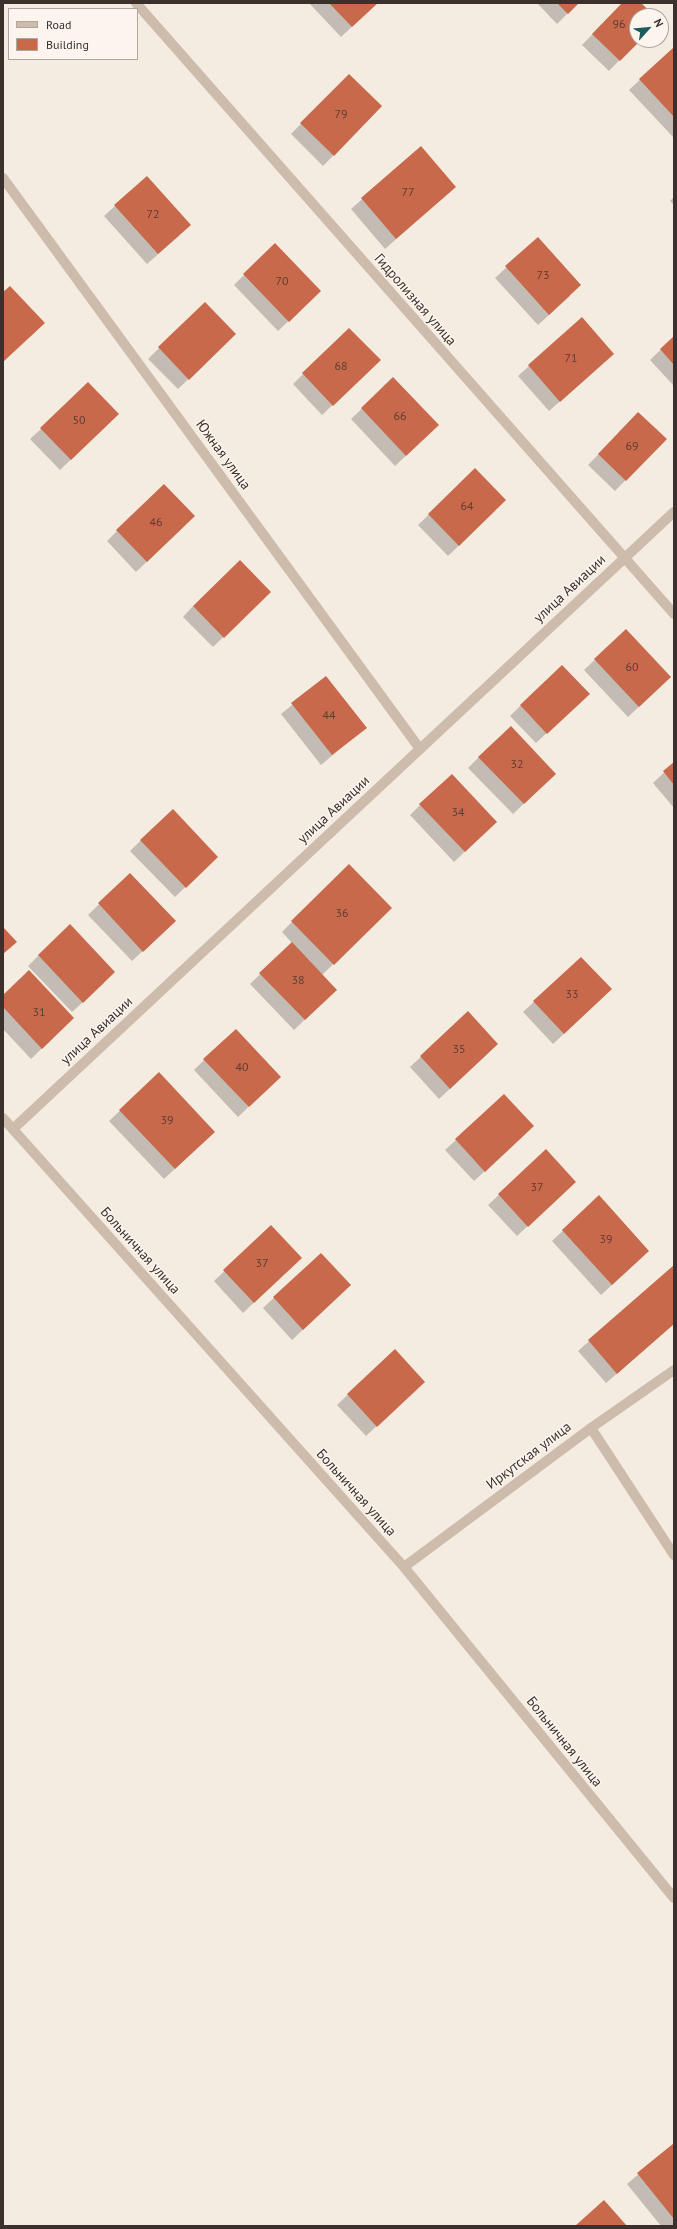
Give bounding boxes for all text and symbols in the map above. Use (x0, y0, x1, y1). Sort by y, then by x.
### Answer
legend (8, 8, 138, 60)
north arrow (629, 8, 669, 48)
text: Road (46, 17, 71, 32)
text: N (651, 17, 667, 29)
house number: 96 (612, 18, 626, 32)
text: Building (46, 37, 89, 52)
house number: 79 (334, 108, 348, 122)
house number: 77 (401, 186, 415, 200)
house number: 72 (146, 208, 160, 222)
street label: Гидролизная улица (371, 251, 459, 349)
house number: 73 (536, 269, 550, 283)
house number: 70 (275, 275, 289, 289)
house number: 71 (564, 352, 578, 366)
house number: 68 (334, 360, 348, 374)
house number: 66 (393, 410, 407, 424)
house number: 50 (72, 414, 86, 428)
street label: Южная улица (192, 417, 254, 493)
house number: 69 (625, 440, 639, 454)
house number: 64 (460, 500, 474, 514)
house number: 46 (149, 516, 163, 530)
street label: улица Авиации (531, 551, 609, 627)
house number: 60 (625, 661, 639, 675)
house number: 44 (322, 709, 336, 723)
house number: 32 (510, 758, 524, 772)
street label: улица Авиации (295, 772, 373, 848)
house number: 34 (451, 806, 465, 820)
house number: 36 (335, 907, 349, 921)
house number: 38 (291, 974, 305, 988)
house number: 33 (565, 988, 579, 1002)
street label: улица Авиации (58, 993, 136, 1069)
house number: 31 (32, 1006, 46, 1020)
house number: 35 (452, 1043, 466, 1057)
house number: 40 (235, 1061, 249, 1075)
house number: 39 (160, 1114, 174, 1128)
house number: 37 (530, 1181, 544, 1195)
street label: Больничная улица (97, 1204, 183, 1298)
house number: 39 (599, 1233, 613, 1247)
house number: 37 (255, 1257, 269, 1271)
street label: Иркутская улица (483, 1419, 575, 1493)
street label: Больничная улица (313, 1446, 399, 1540)
street label: Больничная улица (522, 1693, 606, 1791)

